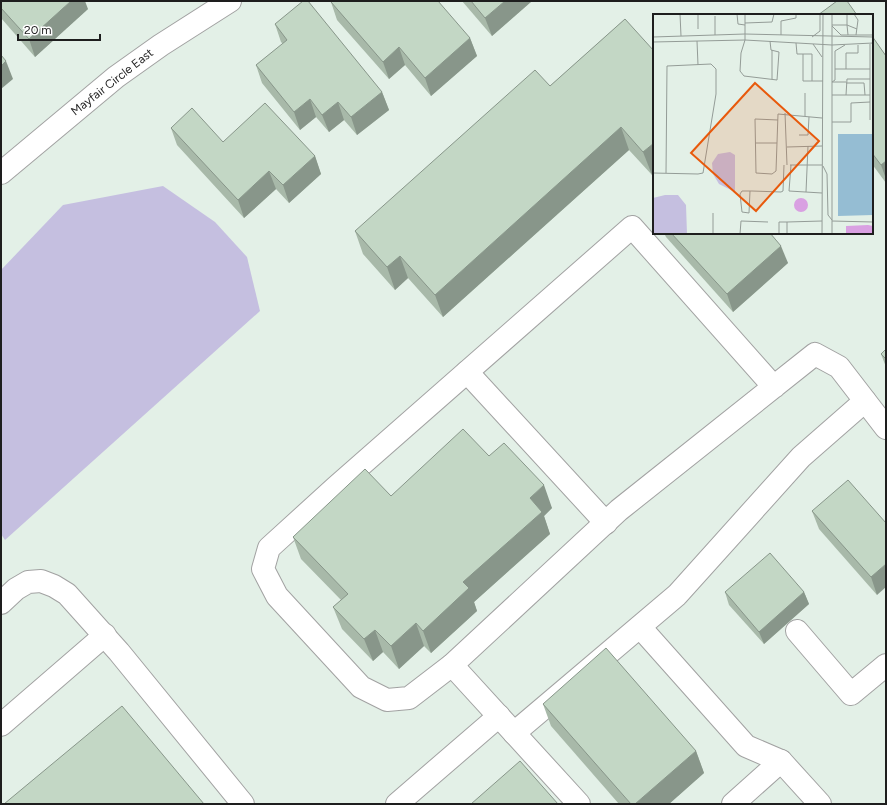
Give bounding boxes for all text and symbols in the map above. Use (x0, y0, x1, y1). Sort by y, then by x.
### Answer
inset map (653, 14, 873, 234)
scale bar (18, 16, 100, 42)
text: 20 m (24, 23, 52, 37)
street label: Mayfair Circle East (68, 45, 156, 118)

